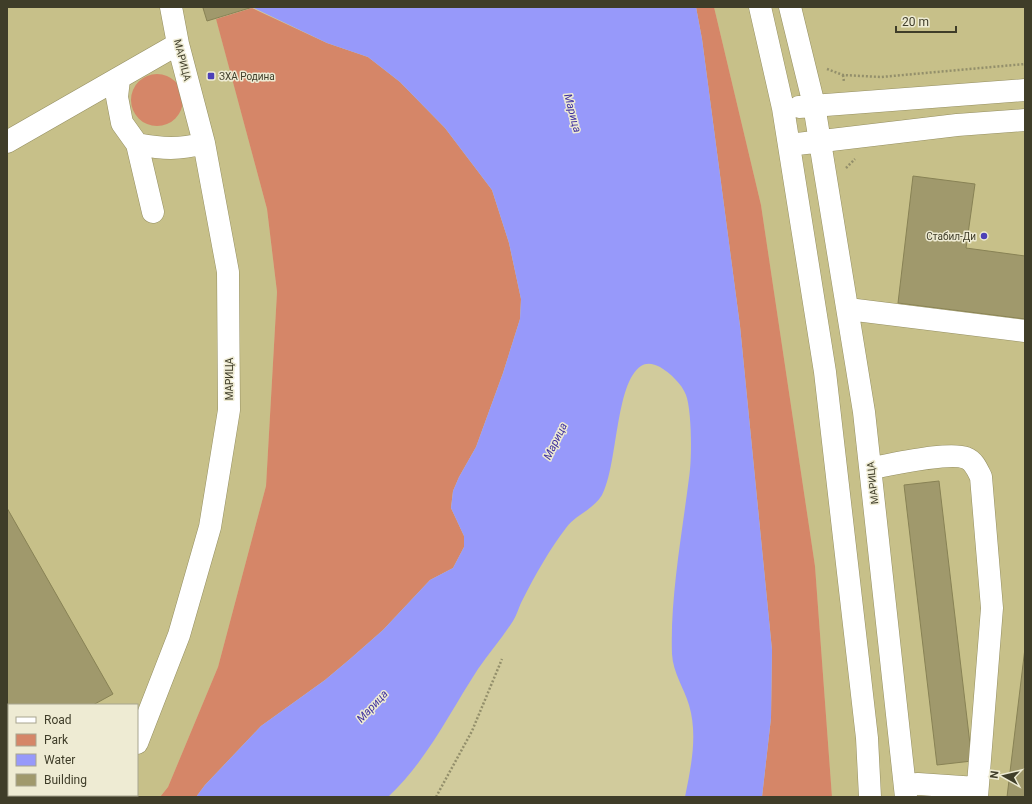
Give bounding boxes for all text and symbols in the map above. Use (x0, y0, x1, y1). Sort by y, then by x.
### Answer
scale bar (896, 8, 956, 34)
text: 20 m (902, 15, 929, 29)
street label: МАРИЦА (172, 38, 193, 83)
marker: ЗХА Родина (206, 71, 216, 81)
place label: ЗХА Родина (219, 71, 275, 82)
water label: Марица (561, 92, 584, 134)
place label: Стабил-Ди (926, 231, 976, 242)
marker: Стабил-Ди (979, 231, 989, 241)
street label: МАРИЦА (224, 357, 235, 400)
water label: Марица (541, 420, 570, 462)
street label: МАРИЦА (865, 461, 880, 505)
water label: Марица (354, 687, 391, 725)
legend (8, 704, 138, 796)
text: Road (44, 713, 72, 727)
text: Park (44, 733, 69, 747)
text: Water (44, 753, 75, 767)
north arrow (984, 756, 1024, 796)
text: N (988, 770, 1002, 779)
text: Building (44, 773, 87, 787)

